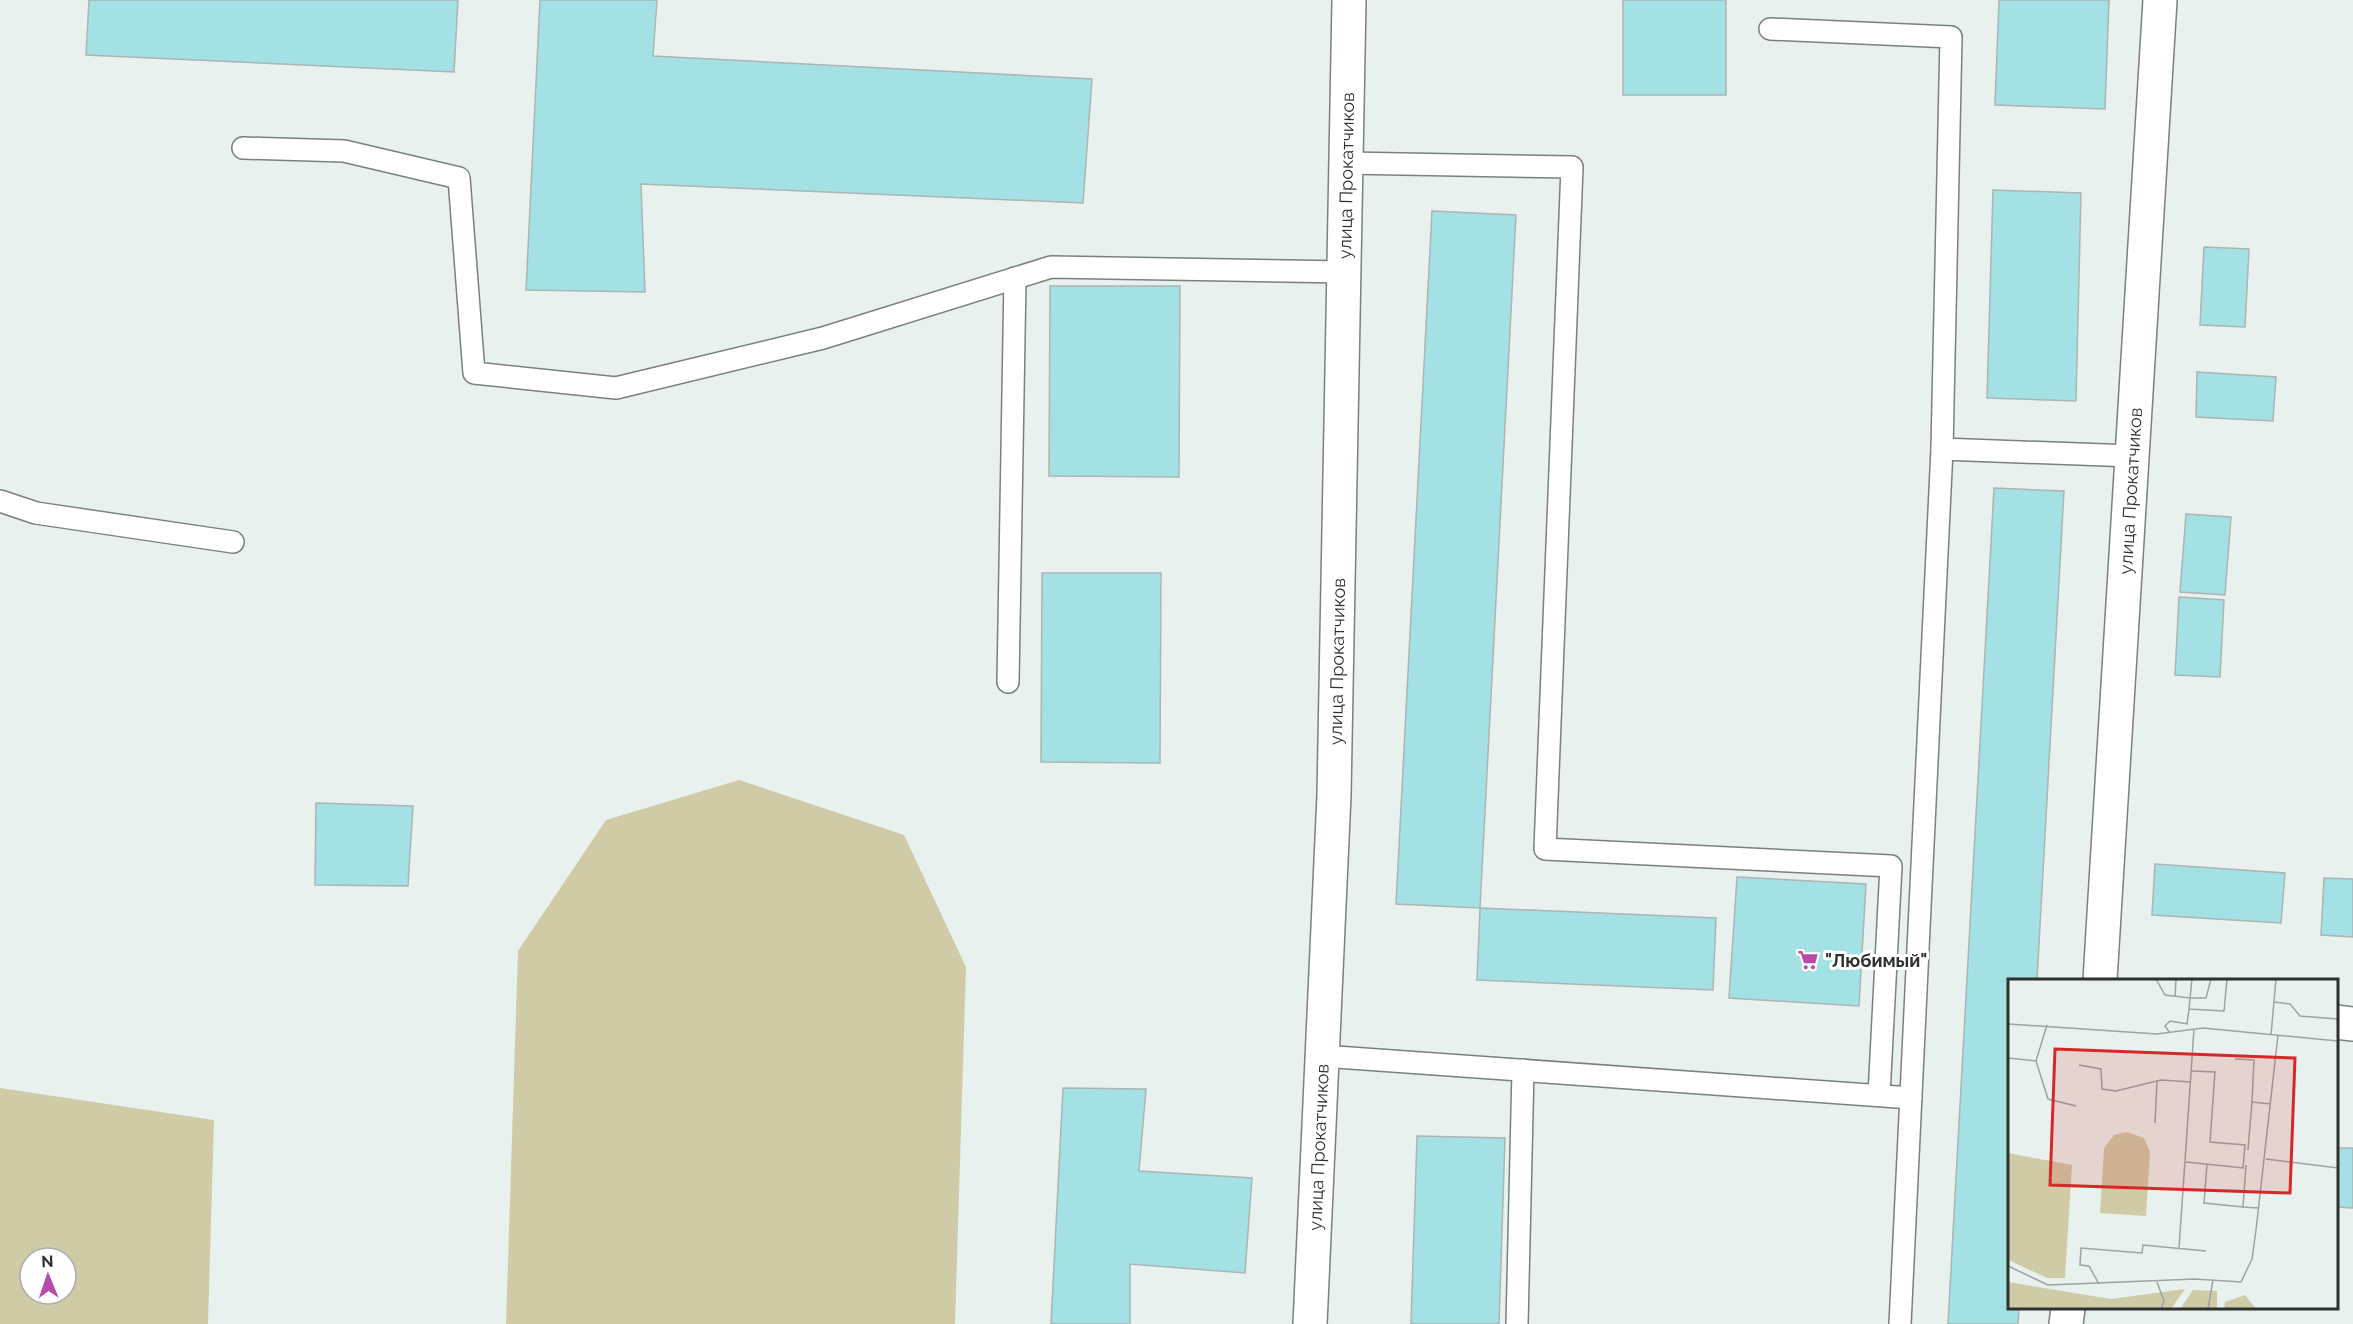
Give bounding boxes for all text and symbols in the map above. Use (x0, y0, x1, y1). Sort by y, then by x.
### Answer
street label: улица Прокатчиков (1334, 92, 1358, 259)
street label: улица Прокатчиков (2114, 407, 2146, 575)
street label: улица Прокатчиков (1324, 578, 1349, 745)
supermarket icon: "Любимый" (1796, 948, 1820, 972)
place label: "Любимый" (1825, 950, 1927, 971)
inset map (2008, 979, 2338, 1309)
street label: улица Прокатчиков (1304, 1063, 1332, 1231)
north arrow (18, 1246, 78, 1306)
text: N (41, 1252, 54, 1271)

